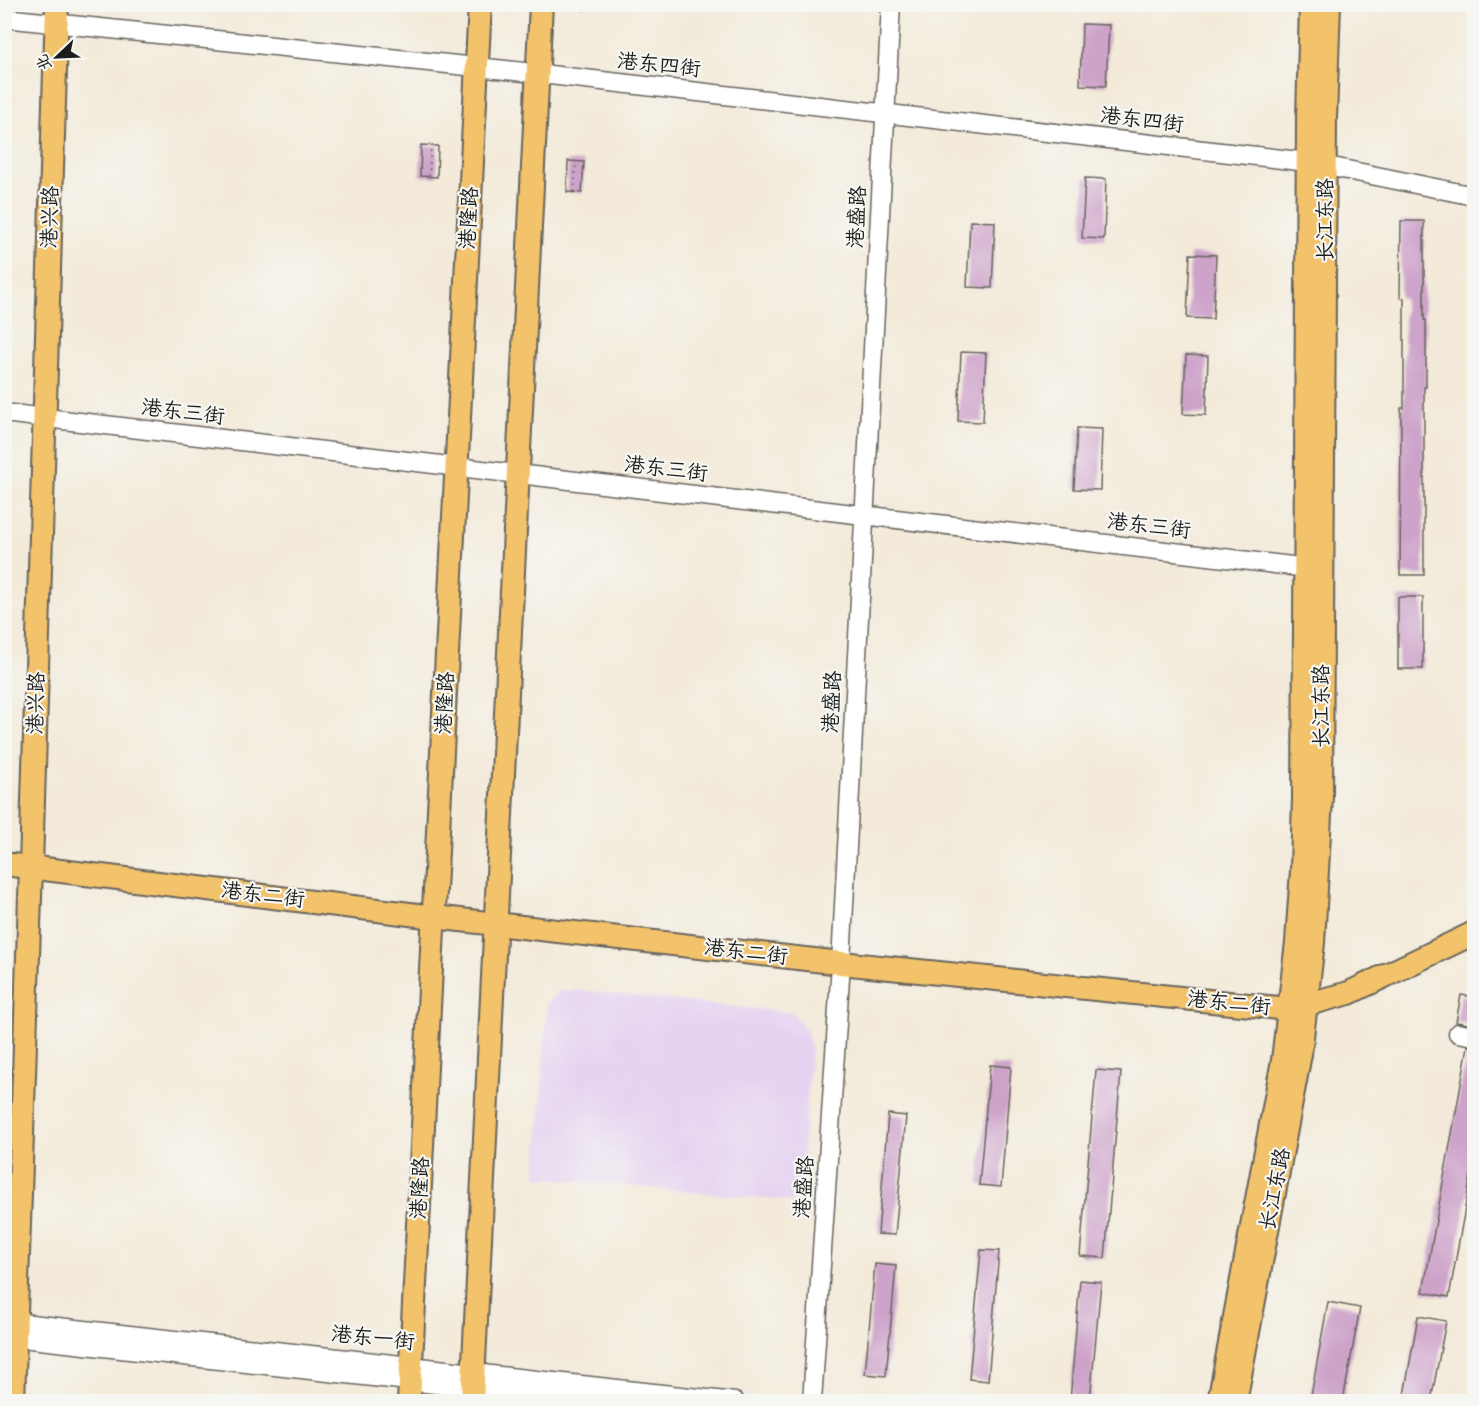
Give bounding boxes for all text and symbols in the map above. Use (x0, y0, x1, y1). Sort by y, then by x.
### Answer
north arrow (27, 27, 87, 87)
street label: 港东四街 (616, 46, 702, 84)
text: 北 (31, 51, 57, 74)
street label: 港东四街 (1099, 100, 1185, 140)
street label: 长江东路 (1311, 178, 1340, 262)
street label: 港兴路 (34, 185, 66, 249)
street label: 港盛路 (841, 185, 873, 249)
street label: 港隆路 (453, 186, 485, 250)
street label: 港东三街 (140, 392, 226, 432)
street label: 港东三街 (623, 449, 709, 489)
street label: 港东三街 (1106, 506, 1192, 546)
street label: 长江东路 (1307, 664, 1336, 748)
street label: 港盛路 (816, 670, 848, 734)
street label: 港兴路 (20, 671, 52, 735)
street label: 港隆路 (429, 671, 461, 735)
street label: 港东二街 (220, 875, 306, 915)
street label: 港东二街 (703, 932, 789, 972)
street label: 港东二街 (1186, 984, 1272, 1022)
street label: 长江东路 (1253, 1145, 1297, 1233)
street label: 港盛路 (787, 1155, 821, 1219)
street label: 港隆路 (404, 1156, 436, 1220)
street label: 港东一街 (330, 1319, 416, 1357)

